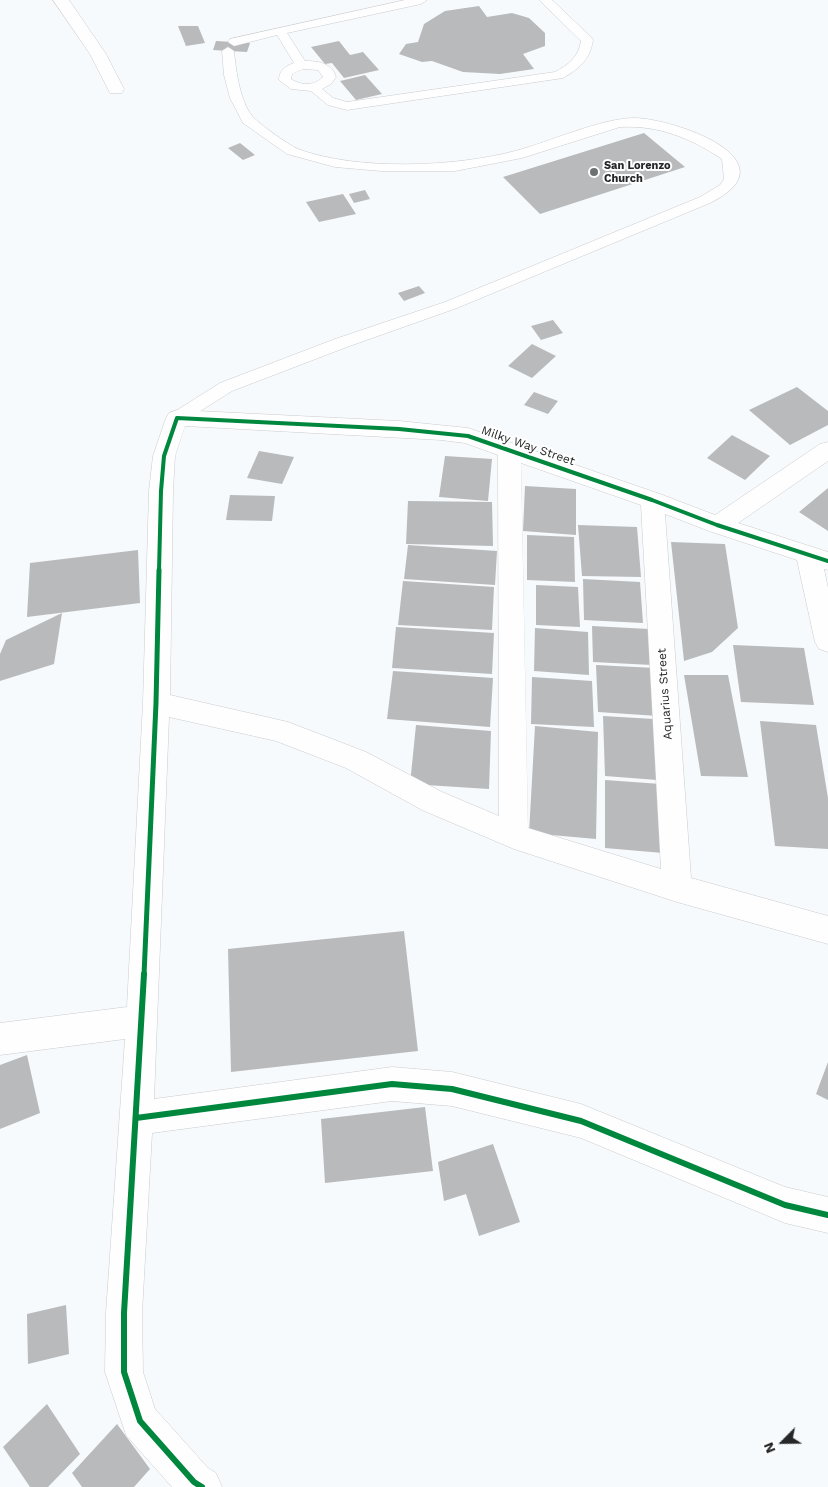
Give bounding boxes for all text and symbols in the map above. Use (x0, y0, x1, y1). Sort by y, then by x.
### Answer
place label: San Lorenzo Church (604, 159, 671, 185)
marker: San Lorenzo Church (588, 166, 600, 178)
street label: Milky Way Street (479, 423, 577, 469)
street label: Aquarius Street (655, 648, 675, 740)
north arrow (758, 1417, 808, 1467)
text: N (760, 1440, 779, 1456)

